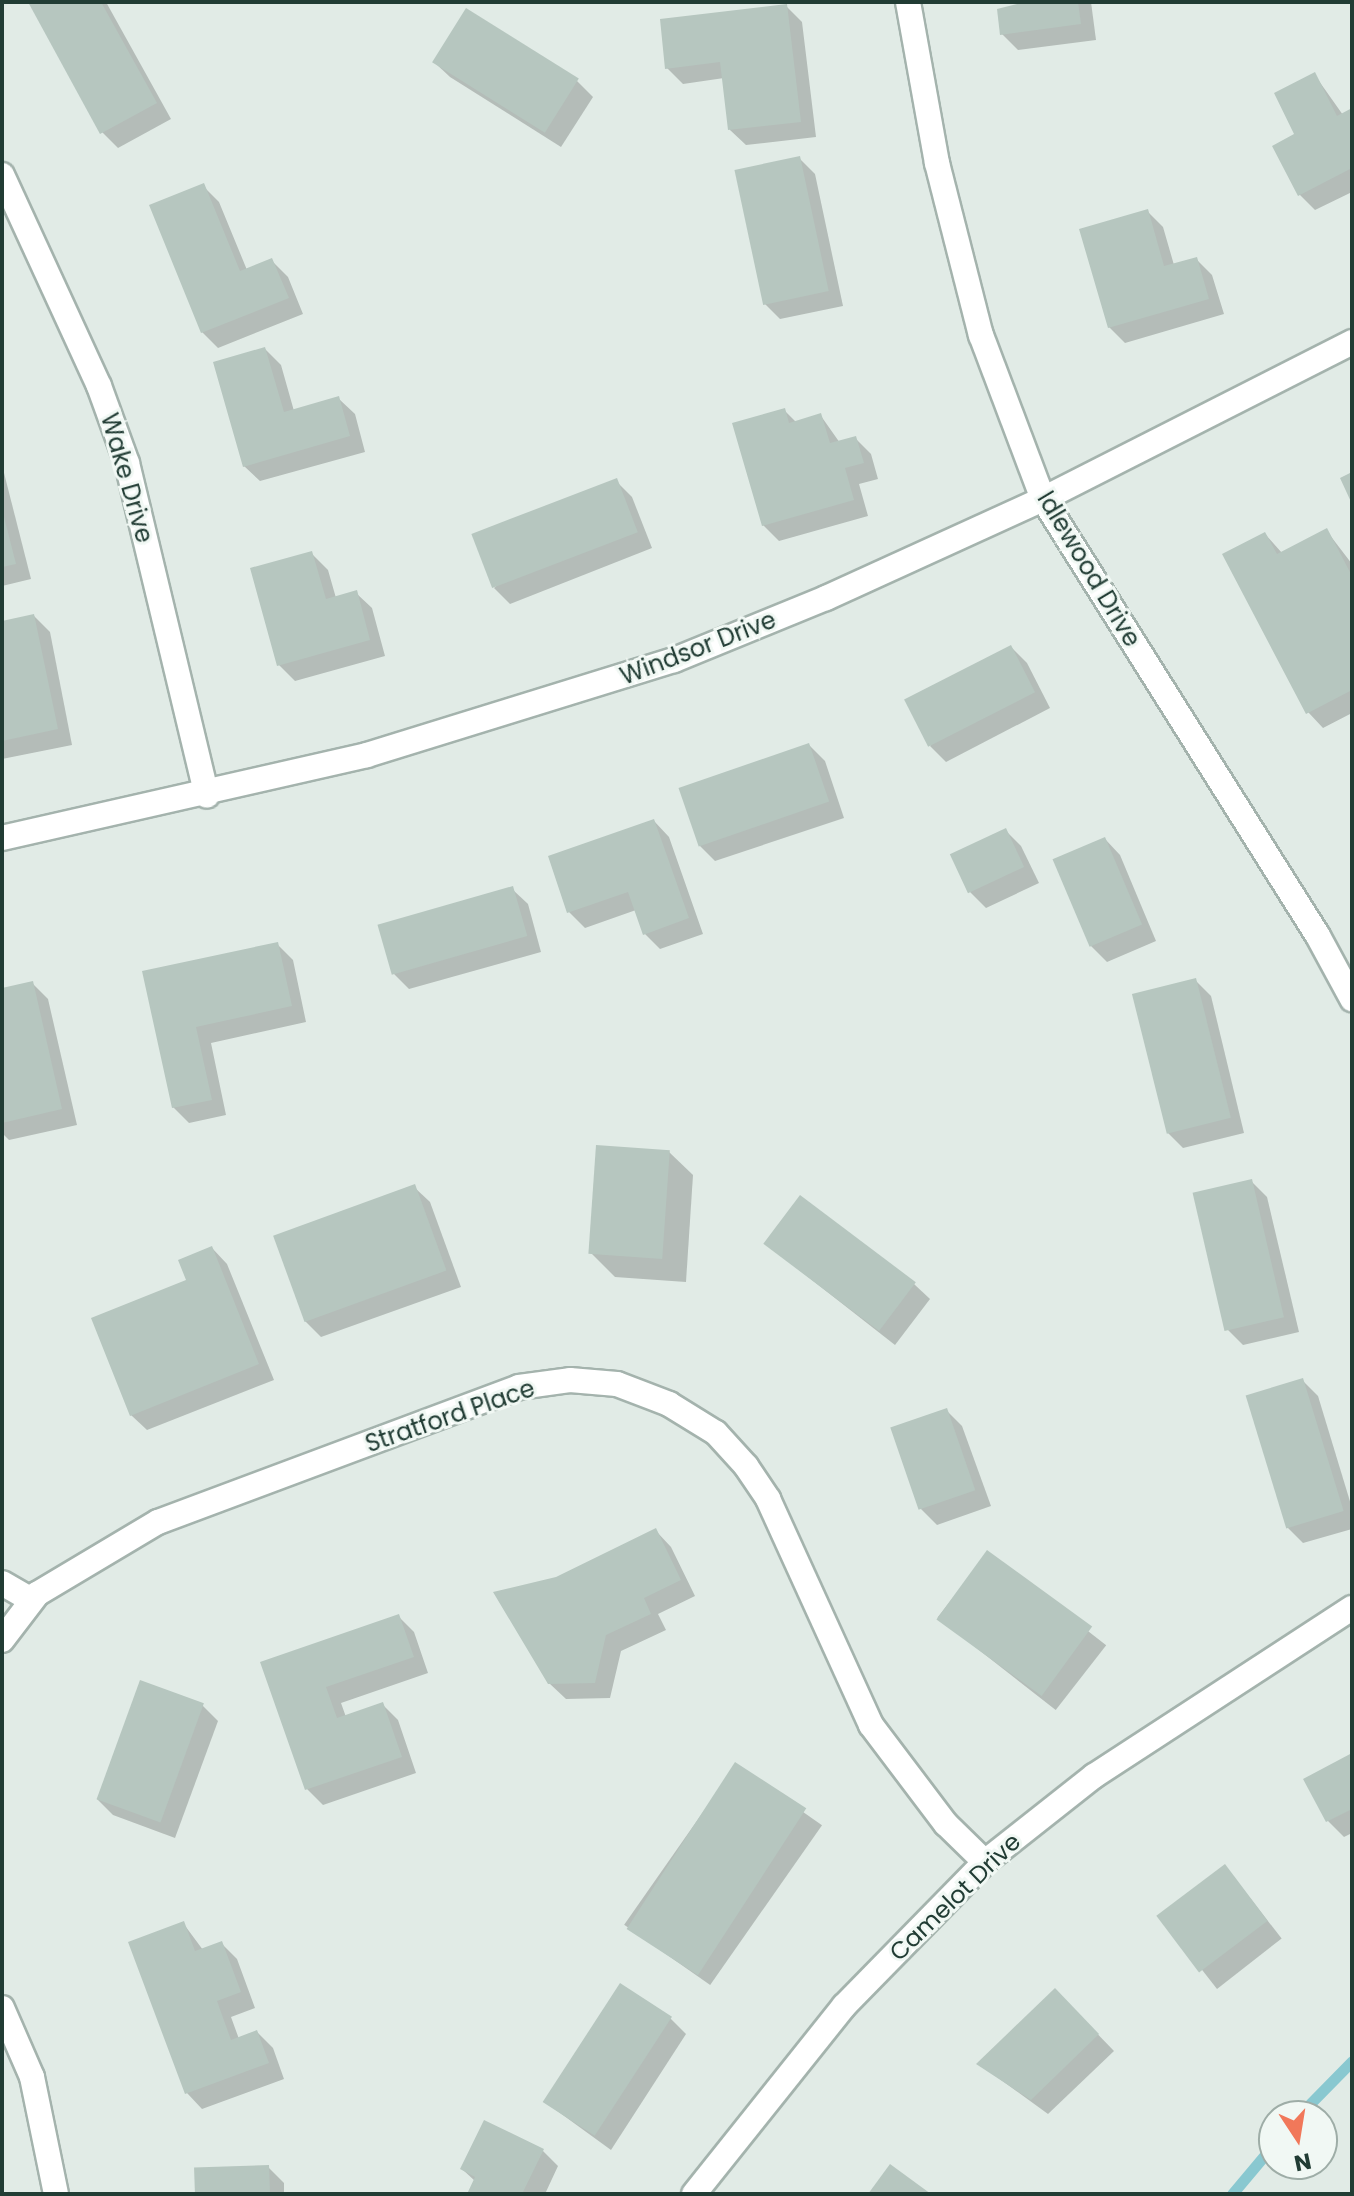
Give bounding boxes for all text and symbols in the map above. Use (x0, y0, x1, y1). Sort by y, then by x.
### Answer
street label: Wake Drive (95, 410, 159, 546)
street label: Idlewood Drive (1031, 486, 1147, 652)
street label: Windsor Drive (616, 605, 780, 691)
street label: Stratford Place (362, 1374, 538, 1458)
street label: Camelot Drive (884, 1827, 1026, 1967)
north arrow (1258, 2100, 1338, 2180)
text: N (1291, 2145, 1314, 2179)

